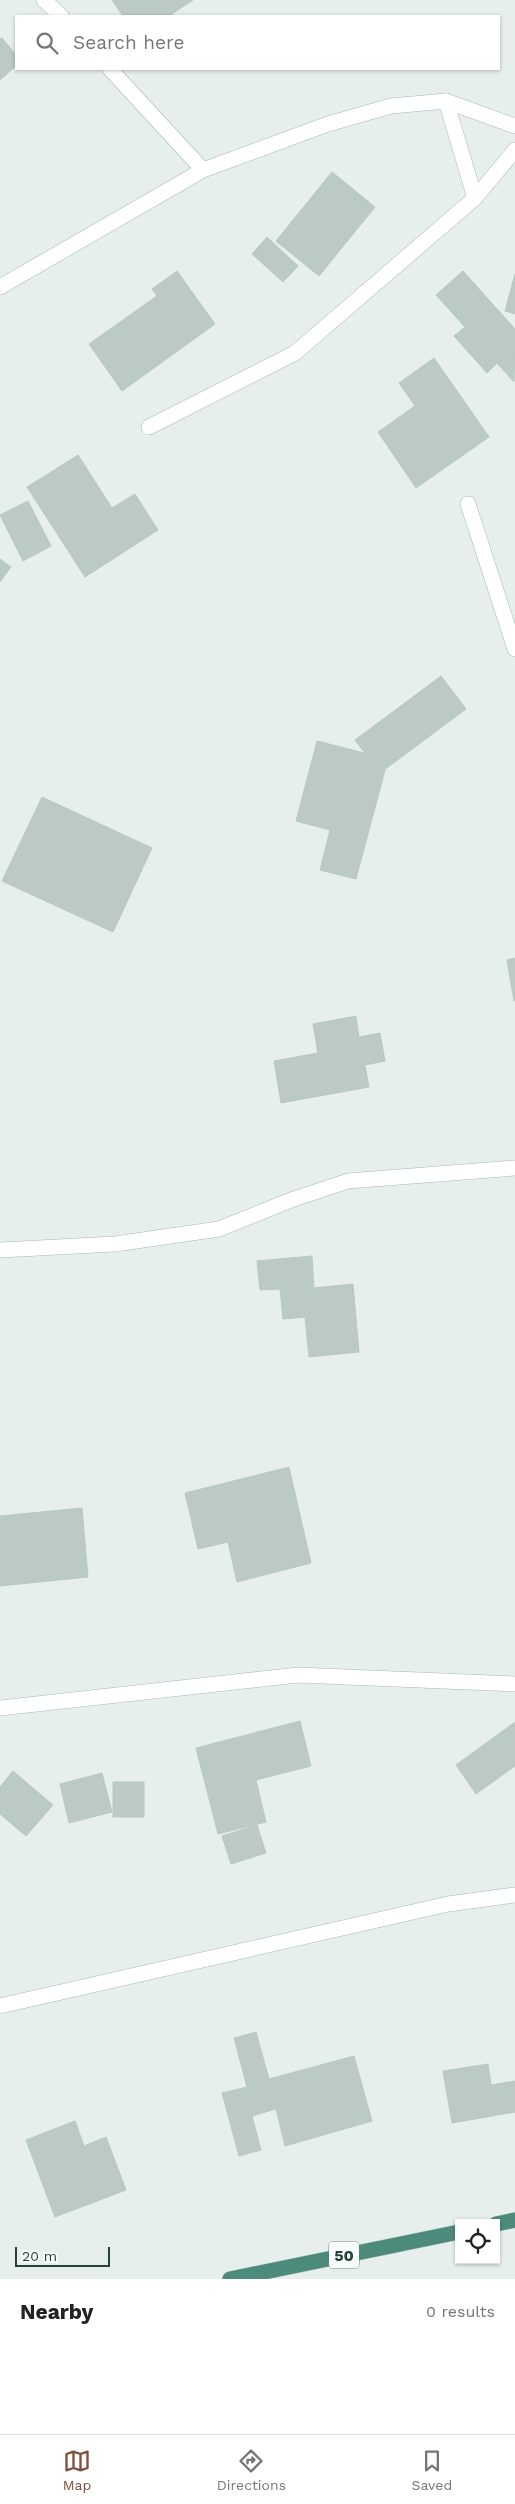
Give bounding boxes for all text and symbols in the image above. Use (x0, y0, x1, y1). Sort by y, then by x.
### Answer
search box (15, 15, 500, 70)
icon: search (33, 29, 61, 57)
text: Search here (73, 31, 184, 54)
map controls (455, 2219, 500, 2264)
button: locate (455, 2219, 500, 2264)
road number: 50 (329, 2242, 359, 2268)
scale bar (15, 2244, 110, 2267)
text: 20 m (22, 2248, 57, 2264)
text: Nearby (20, 2299, 93, 2324)
text: 0 results (426, 2302, 495, 2321)
tab: Map (63, 2447, 91, 2493)
tab: Directions (217, 2447, 286, 2493)
tab: Saved (412, 2447, 452, 2493)

